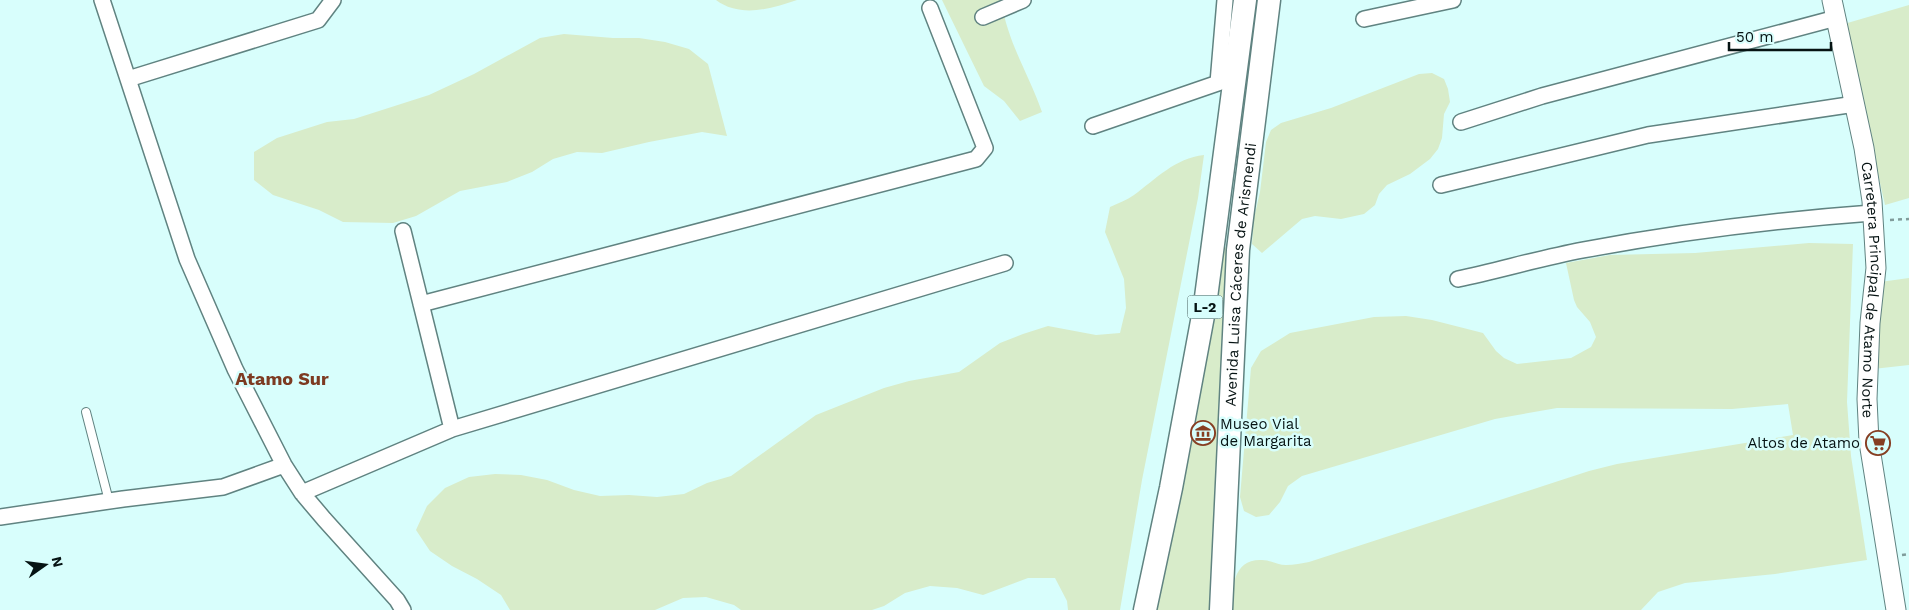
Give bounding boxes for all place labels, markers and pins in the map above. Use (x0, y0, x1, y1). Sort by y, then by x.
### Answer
place label: Museo Vial de Margarita (1220, 415, 1312, 450)
museum icon: Museo Vial de Margarita (1190, 420, 1216, 446)
supermarket icon: Altos de Atamo (1865, 430, 1891, 456)
place label: Altos de Atamo (1747, 434, 1860, 452)

